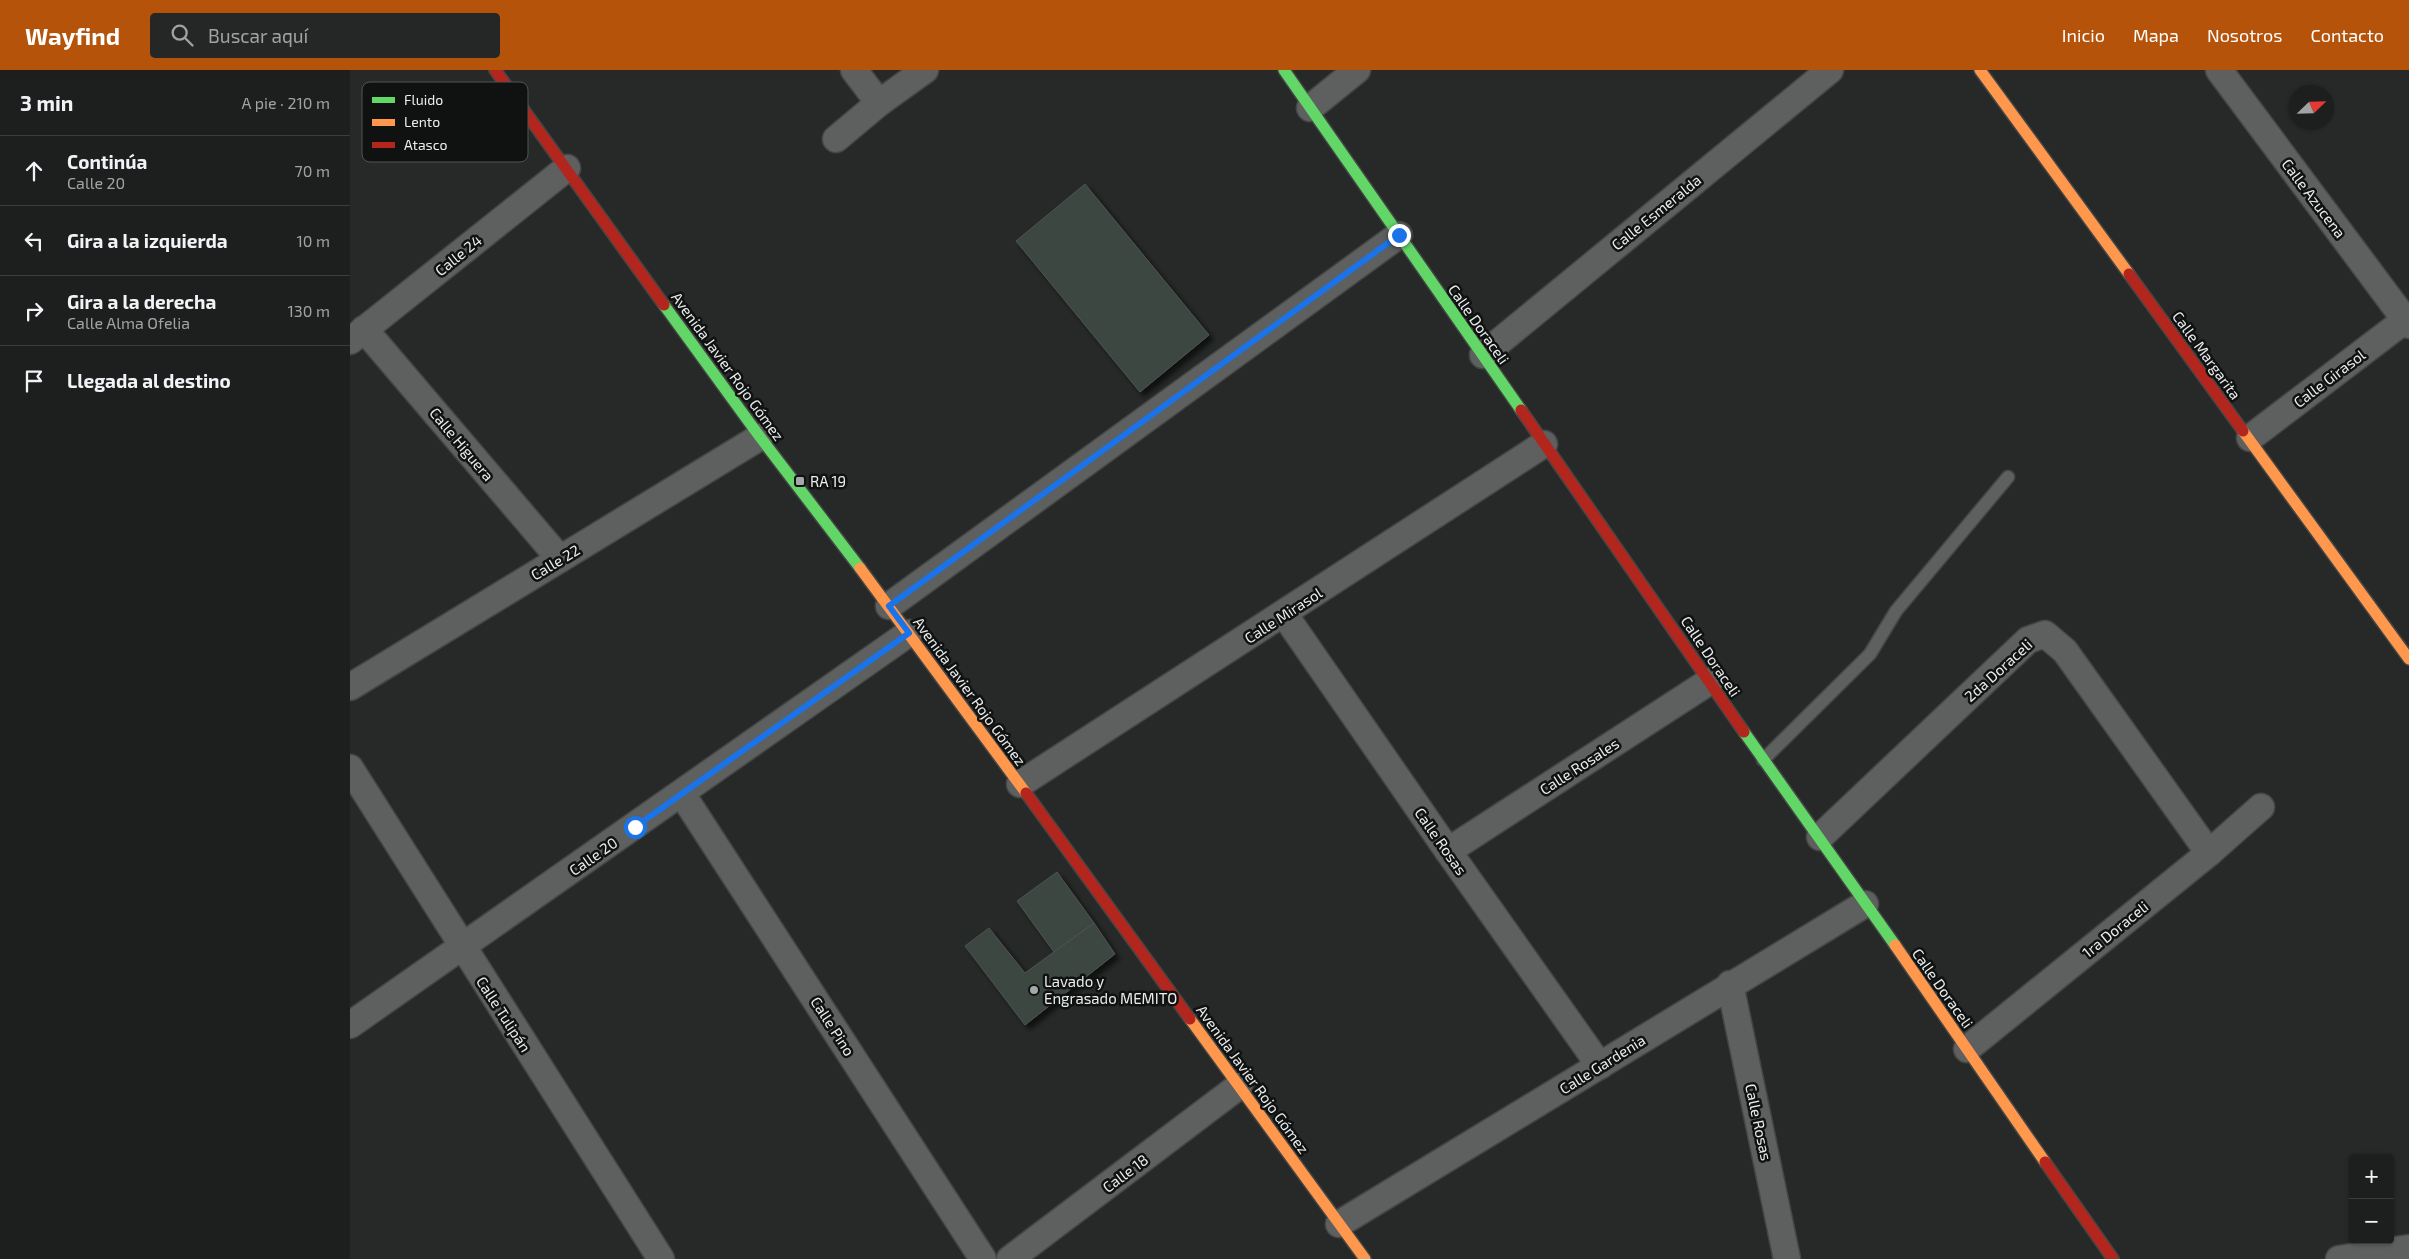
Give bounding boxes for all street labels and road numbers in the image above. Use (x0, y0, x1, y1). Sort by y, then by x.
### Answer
street label: Calle Azucena (2278, 155, 2350, 241)
street label: Calle Esmeralda (1608, 170, 1704, 254)
street label: Calle 24 (431, 231, 485, 279)
street label: Calle Doraceli (1445, 281, 1513, 367)
street label: Avenida Javier Rojo Gómez (667, 288, 788, 444)
street label: Calle Margarita (2169, 307, 2245, 403)
street label: Calle Girasol (2290, 345, 2369, 411)
street label: Calle Higuera (426, 404, 498, 484)
street label: Calle 22 (527, 540, 583, 584)
street label: Calle Mirasol (1241, 583, 1326, 647)
street label: Calle Doraceli (1677, 612, 1745, 700)
street label: Avenida Javier Rojo Gómez (909, 613, 1030, 769)
street label: 2da Doraceli (1960, 635, 2036, 705)
street label: Calle Rosales (1536, 734, 1622, 798)
street label: Calle Rosas (1411, 804, 1471, 878)
street label: Calle 20 (565, 833, 621, 879)
street label: 1ra Doraceli (2078, 897, 2152, 961)
street label: Calle Doraceli (1909, 945, 1977, 1031)
street label: Calle Tulipán (473, 973, 535, 1055)
street label: Calle Pino (807, 993, 859, 1059)
street label: Avenida Javier Rojo Gómez (1192, 1001, 1313, 1157)
street label: Calle Gardenia (1556, 1030, 1648, 1098)
street label: Calle Rosas (1742, 1082, 1776, 1162)
street label: Calle 18 (1099, 1150, 1151, 1196)

